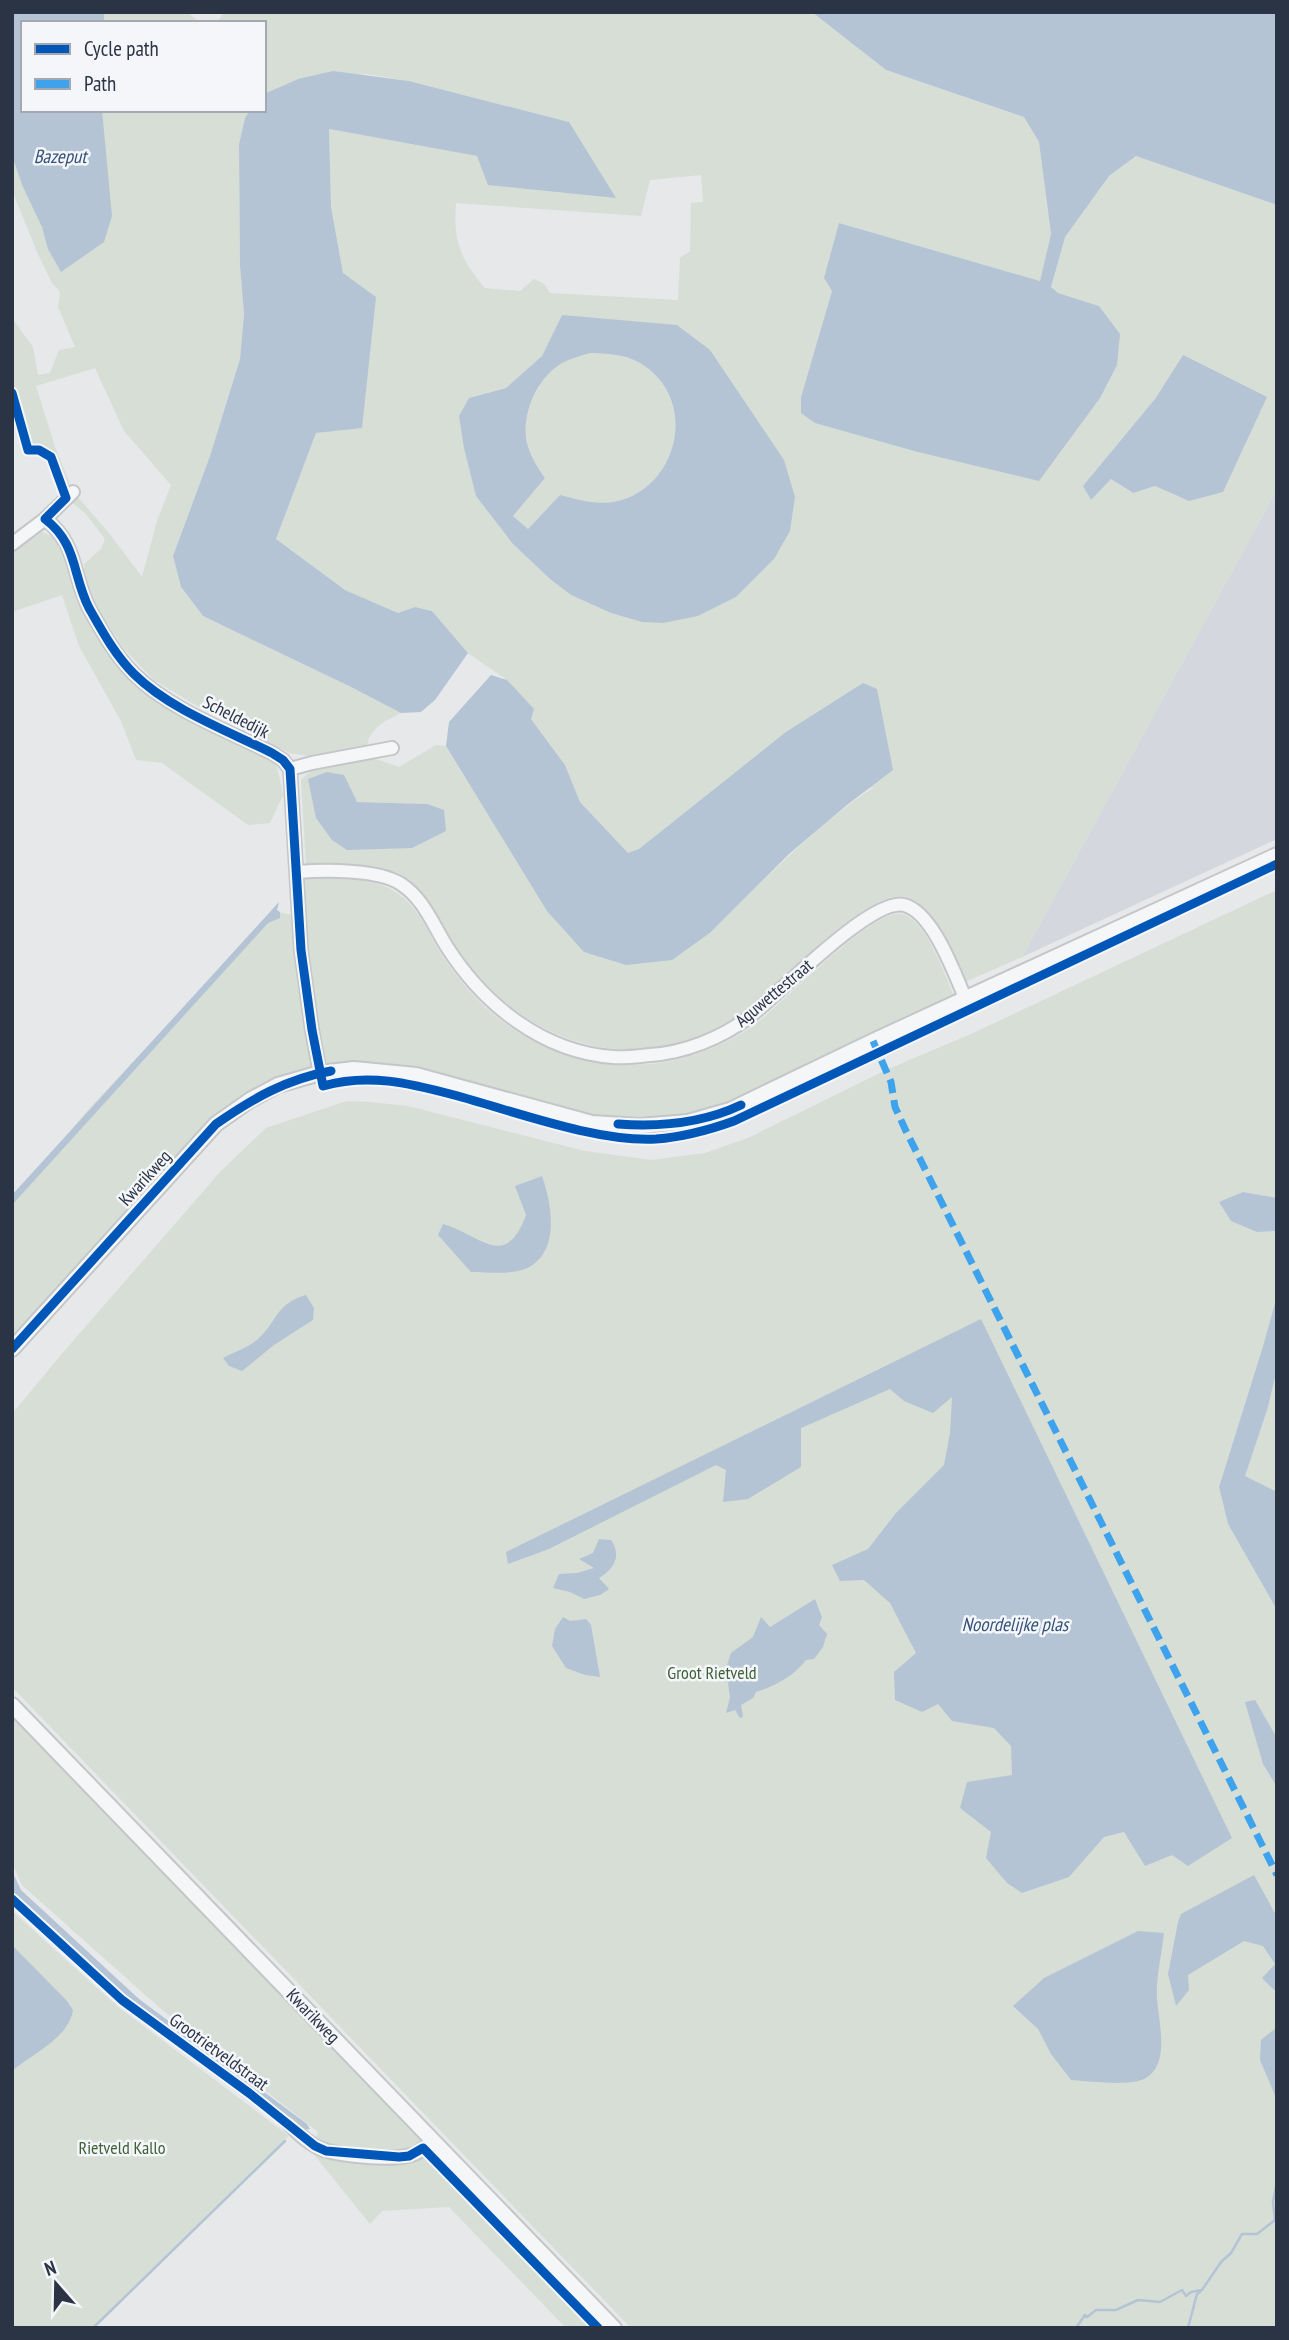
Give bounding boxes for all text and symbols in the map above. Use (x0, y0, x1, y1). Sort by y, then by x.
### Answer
legend (21, 21, 266, 112)
text: Cycle path (84, 35, 159, 62)
text: Path (84, 70, 116, 97)
water label: Bazeput (34, 144, 89, 168)
street label: Scheldedijk (199, 690, 273, 743)
street label: Aguwettestraat (730, 953, 817, 1032)
street label: Kwarikweg (114, 1145, 176, 1210)
water label: Noordelijke plas (962, 1612, 1070, 1636)
park label: Groot Rietveld (667, 1661, 757, 1684)
street label: Kwarikweg (282, 1983, 345, 2048)
street label: Grootrietveldstraat (165, 2008, 273, 2095)
park label: Rietveld Kallo (79, 2136, 166, 2159)
north arrow (21, 2249, 91, 2319)
text: N (41, 2255, 59, 2281)

